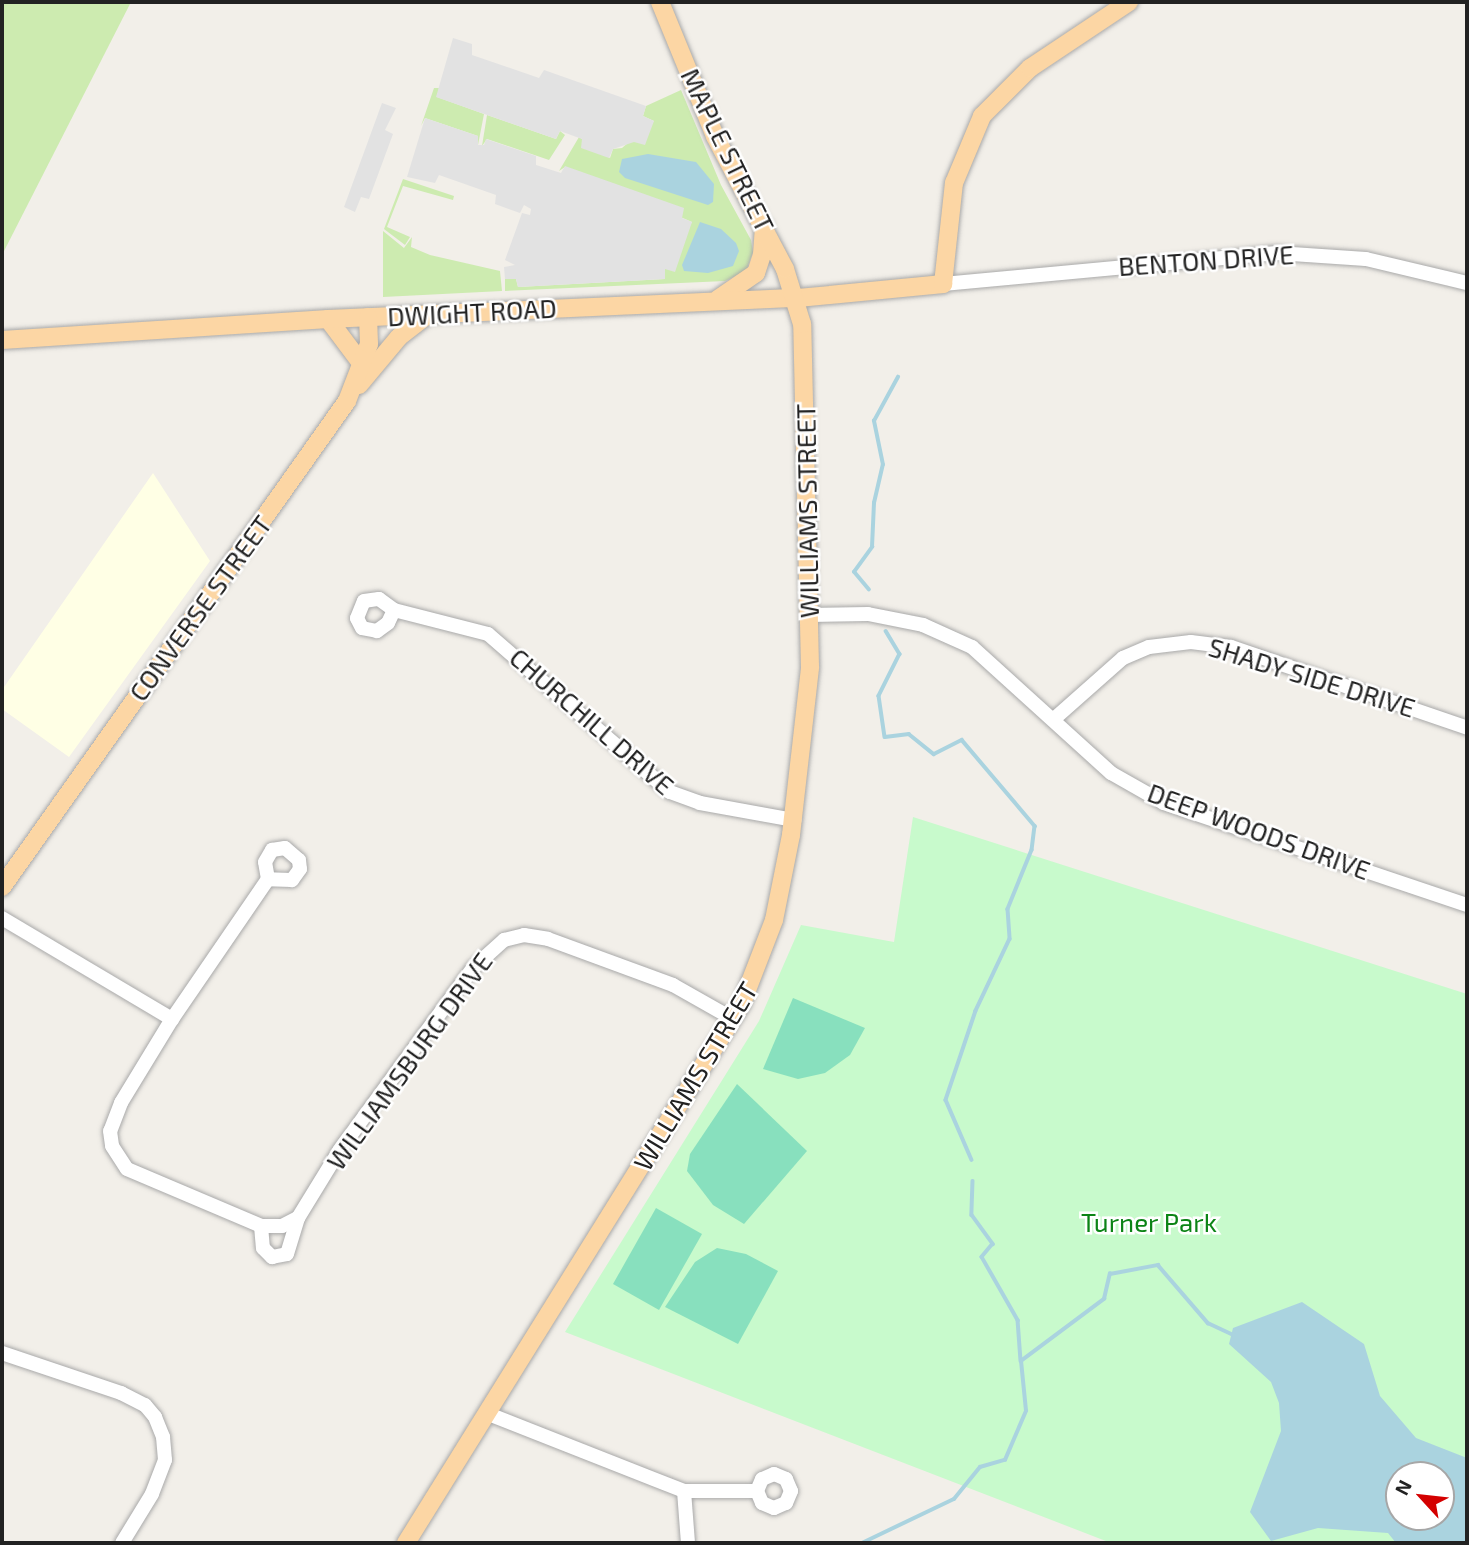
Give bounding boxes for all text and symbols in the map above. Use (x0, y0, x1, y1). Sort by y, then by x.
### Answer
street label: MAPLE STREET (675, 63, 781, 237)
street label: BENTON DRIVE (1117, 238, 1295, 282)
street label: DWIGHT ROAD (386, 292, 558, 332)
street label: WILLIAMS STREET (790, 404, 824, 618)
street label: CONVERSE STREET (122, 509, 278, 707)
street label: SHADY SIDE DRIVE (1205, 631, 1419, 723)
street label: CHURCHILL DRIVE (503, 641, 681, 801)
street label: DEEP WOODS DRIVE (1143, 776, 1375, 886)
street label: WILLIAMSBURG DRIVE (320, 946, 498, 1176)
street label: WILLIAMS STREET (626, 976, 764, 1176)
park label: Turner Park (1081, 1206, 1217, 1238)
north arrow (1385, 1461, 1455, 1531)
text: N (1389, 1476, 1416, 1498)

